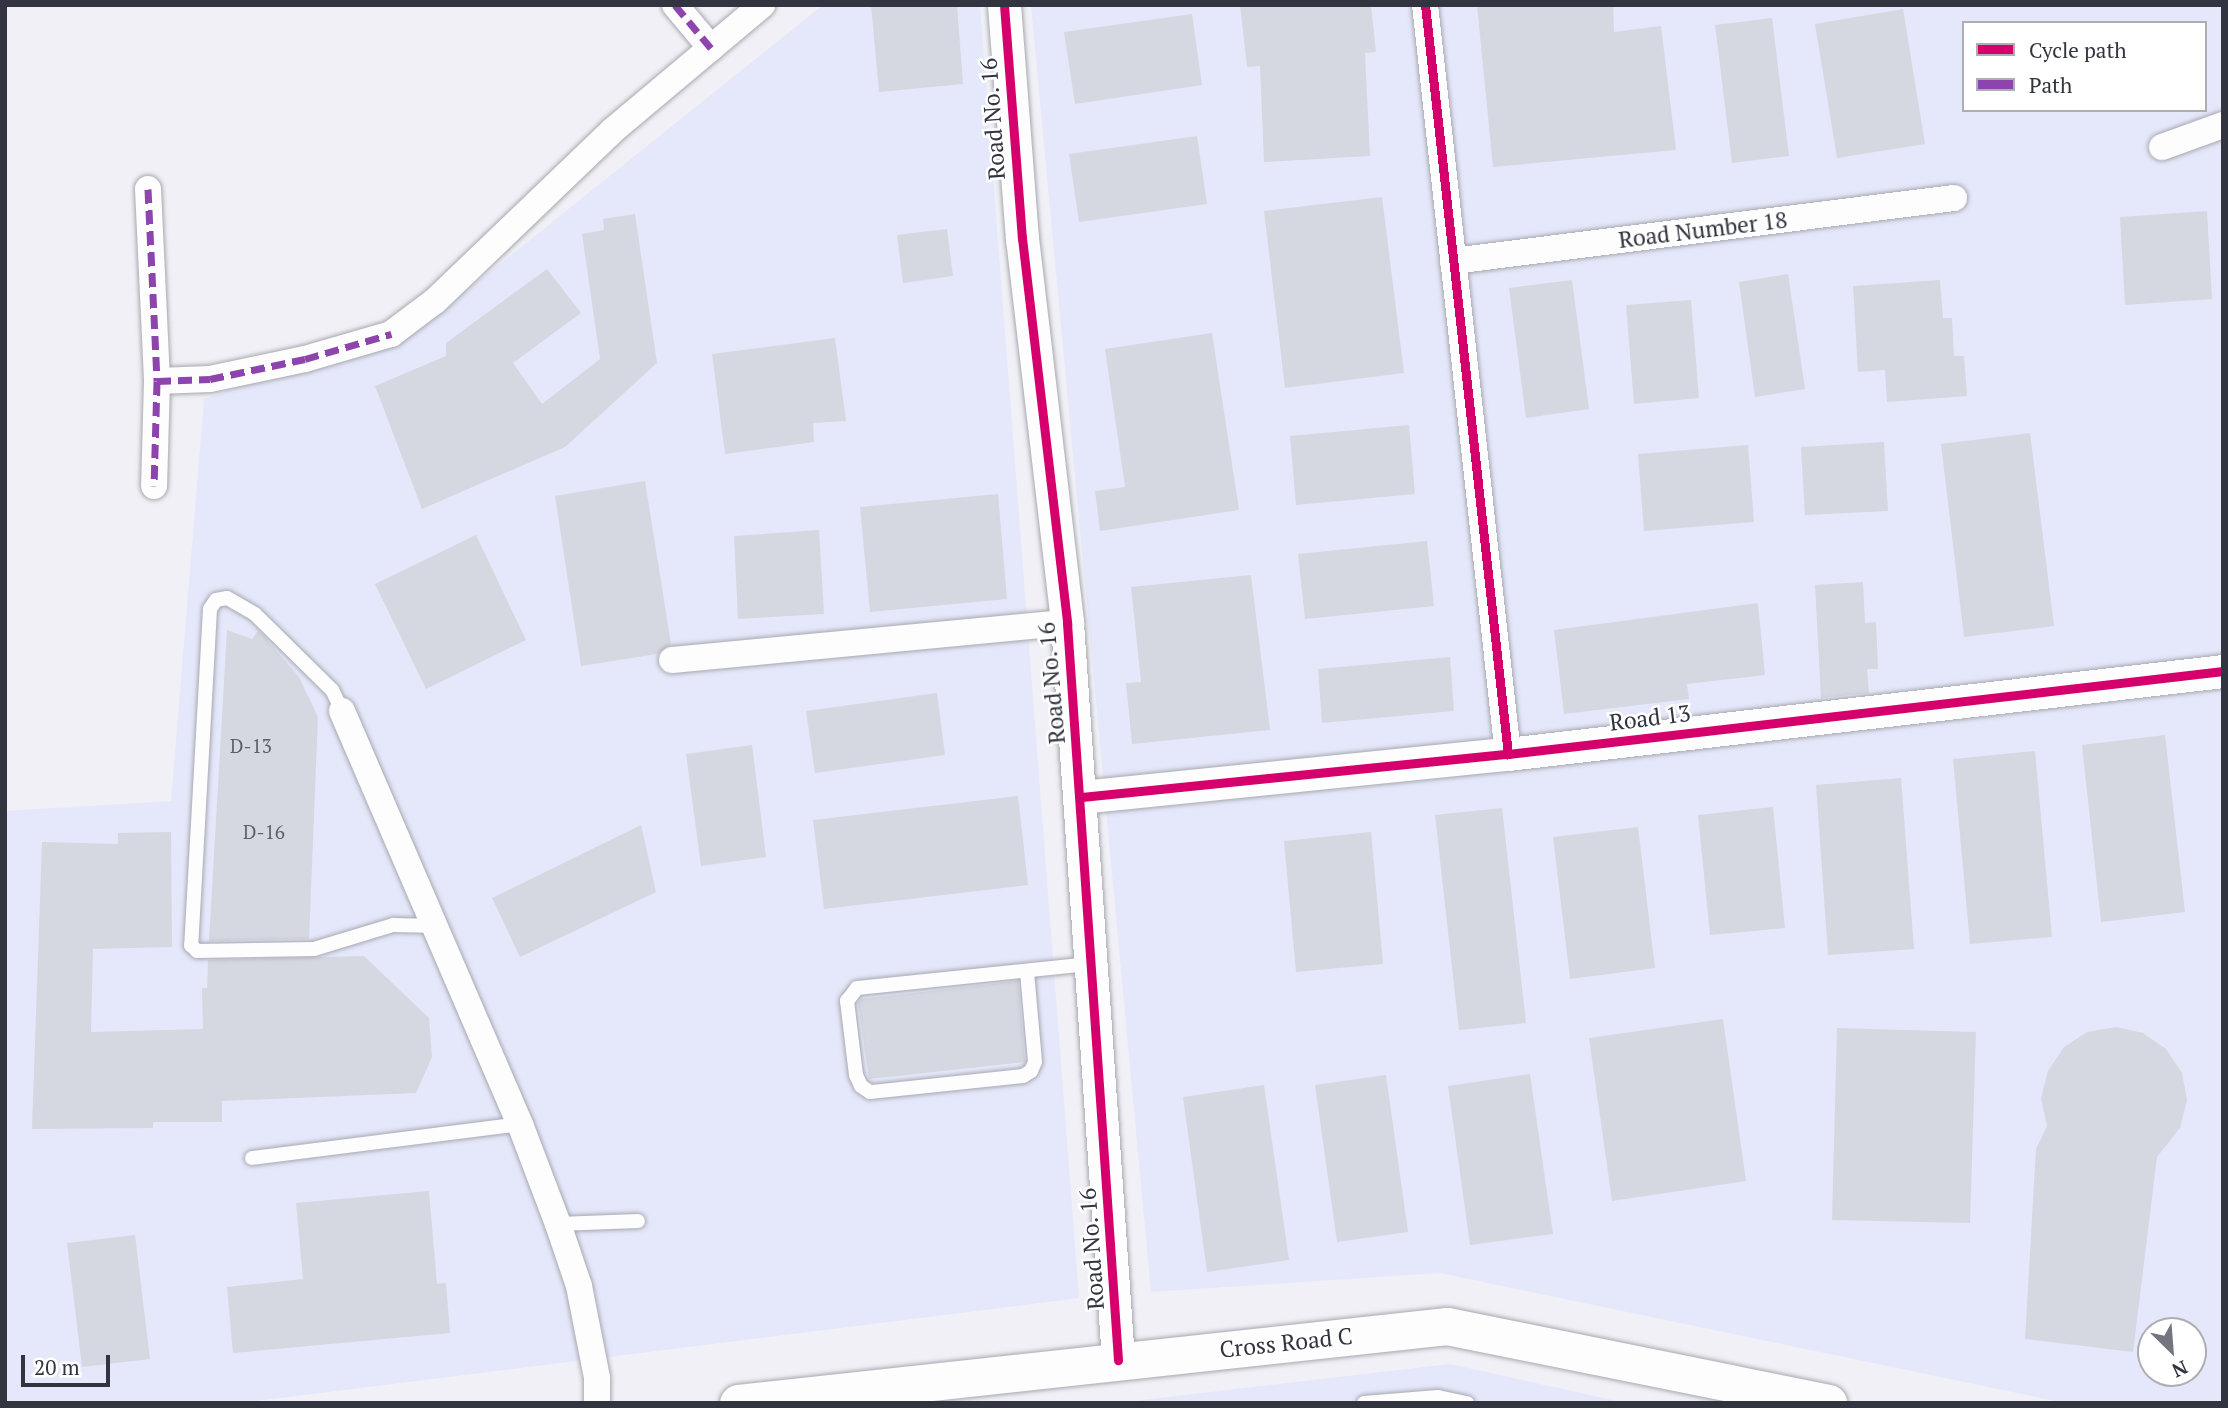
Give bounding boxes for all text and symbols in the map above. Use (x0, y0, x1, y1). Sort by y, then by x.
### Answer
legend (1962, 21, 2207, 112)
text: Cycle path (2029, 36, 2127, 64)
street label: Road No. 16 (975, 57, 1011, 181)
text: Path (2029, 71, 2072, 99)
street label: Road Number 18 (1617, 206, 1789, 254)
street label: Road No. 16 (1033, 621, 1071, 745)
street label: Road 13 (1608, 699, 1692, 737)
house number: D-13 (230, 735, 272, 757)
house number: D-16 (243, 821, 285, 843)
street label: Road No. 16 (1074, 1187, 1110, 1311)
north arrow (2137, 1317, 2207, 1387)
street label: Cross Road C (1218, 1322, 1354, 1364)
scale bar (24, 1342, 114, 1386)
text: 20 m (34, 1353, 80, 1381)
text: N (2168, 1355, 2192, 1384)

